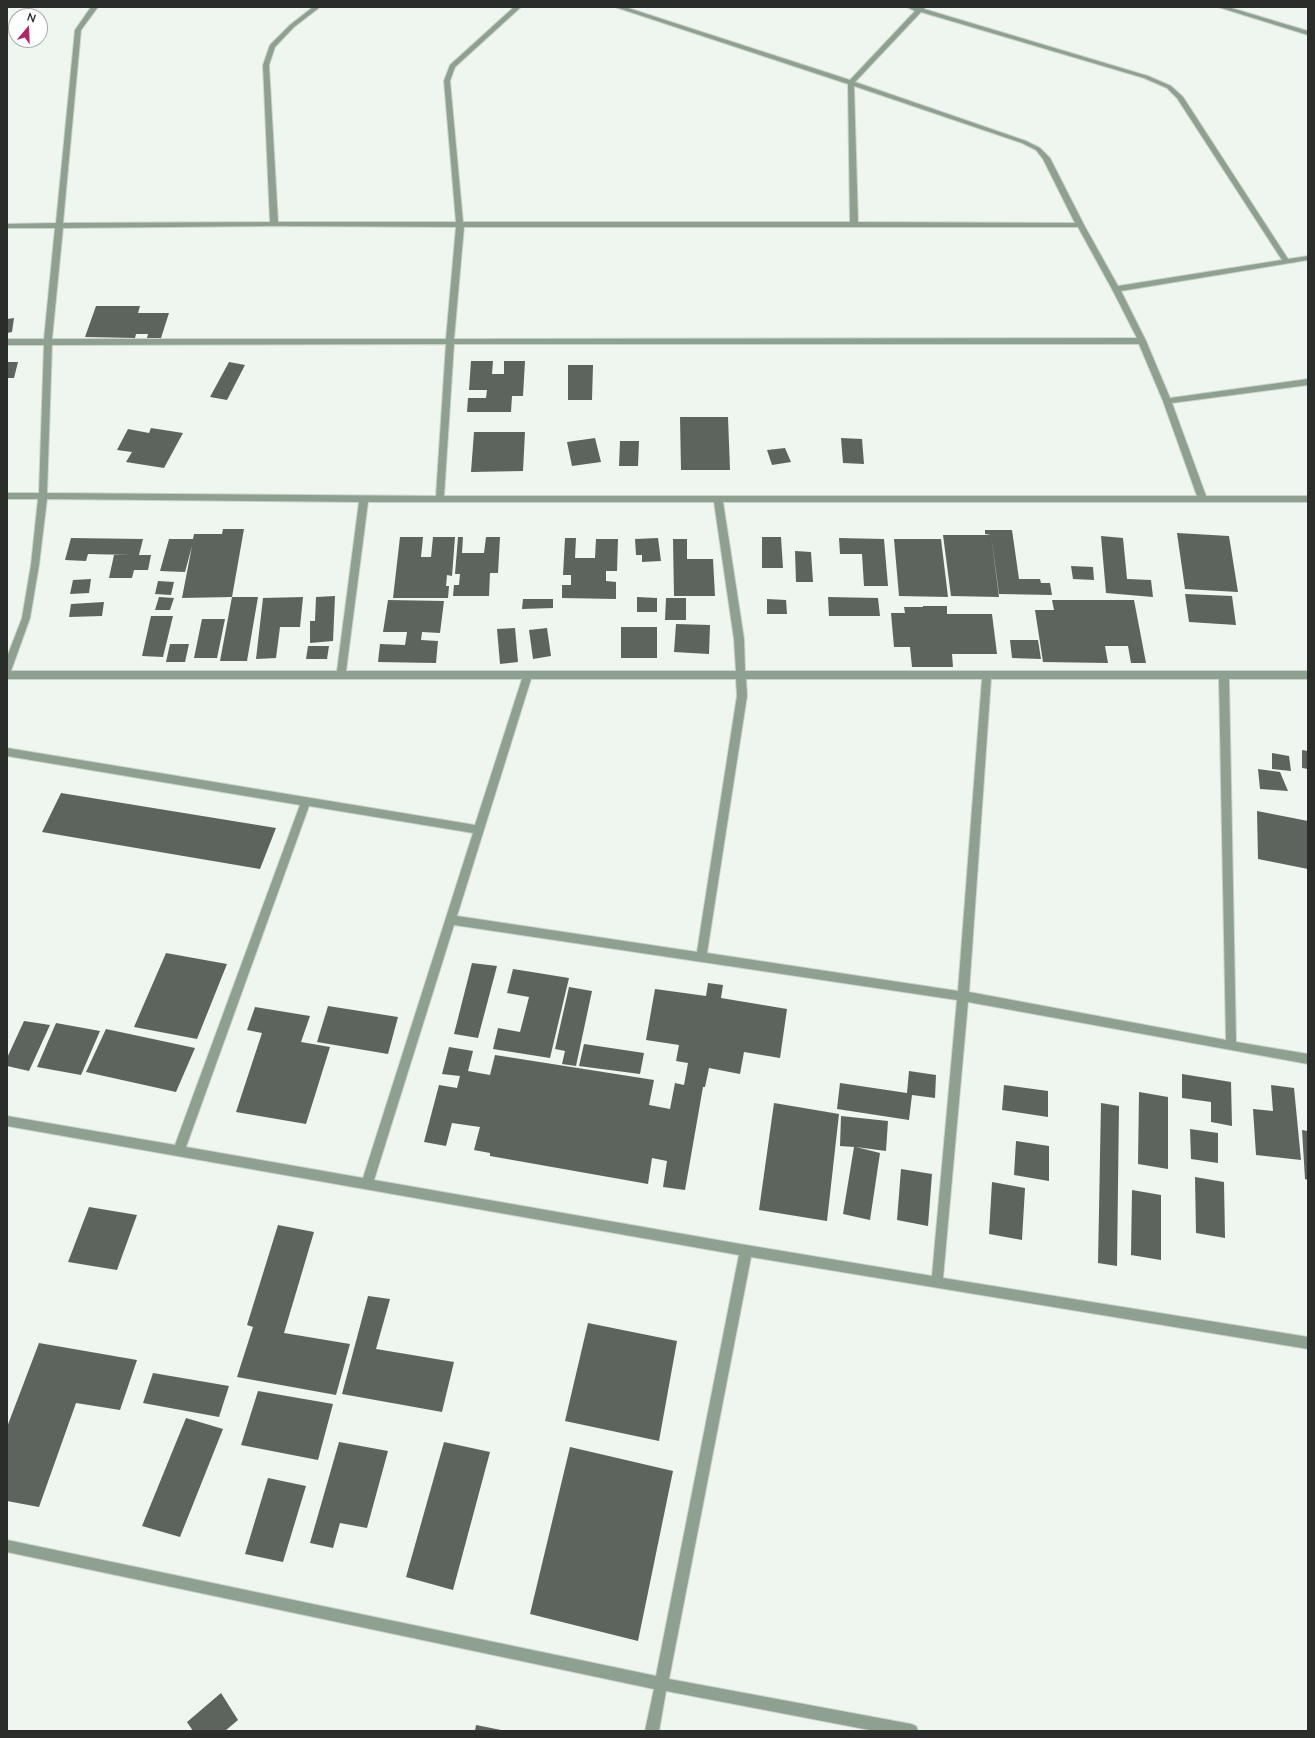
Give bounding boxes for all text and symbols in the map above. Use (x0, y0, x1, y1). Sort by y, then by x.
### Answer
north arrow (8, 8, 48, 48)
text: N (26, 10, 38, 25)

